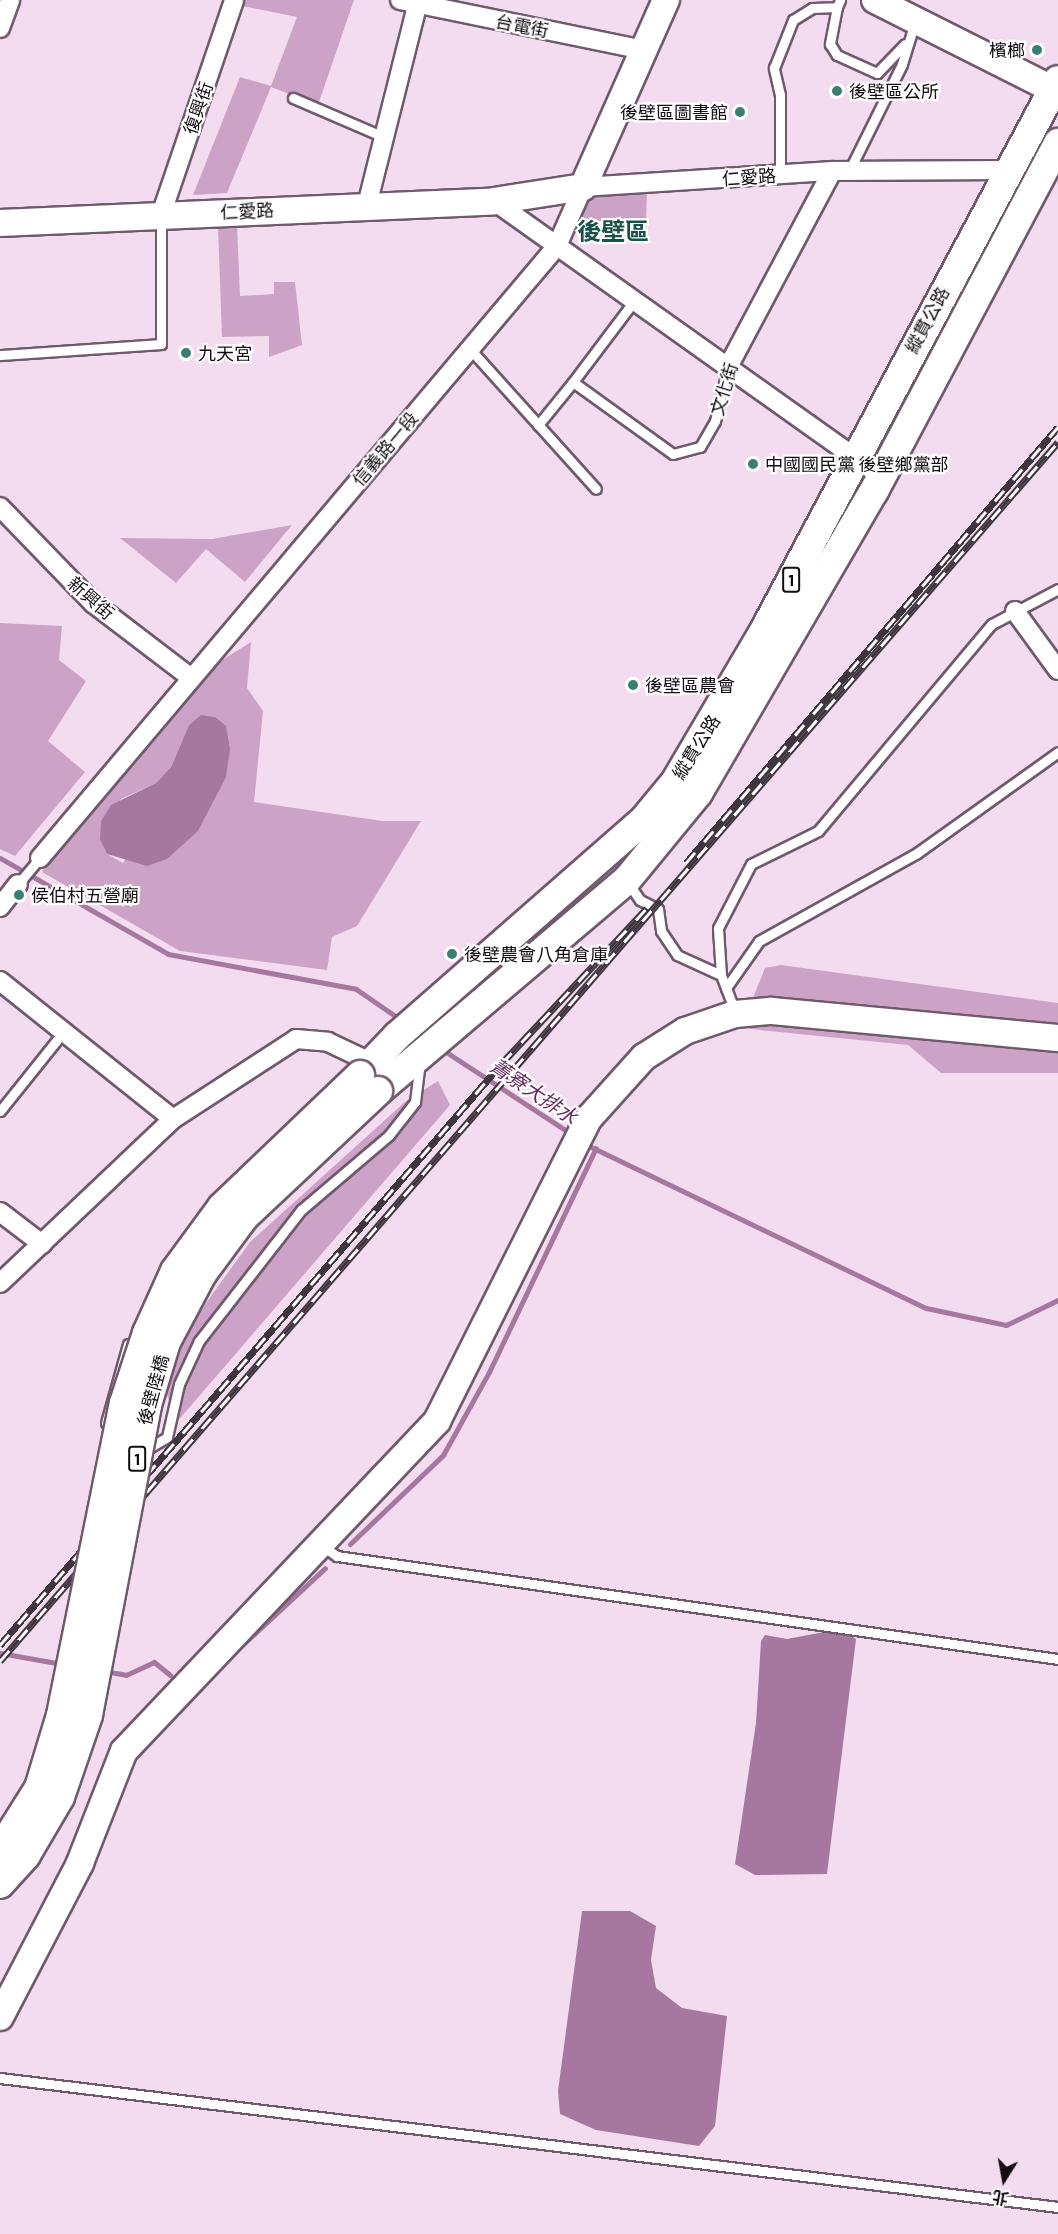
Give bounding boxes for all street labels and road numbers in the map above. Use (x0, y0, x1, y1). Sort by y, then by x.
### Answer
street label: 台電街 (493, 10, 551, 42)
street label: 復興街 (179, 79, 217, 137)
street label: 仁愛路 (721, 164, 777, 190)
street label: 仁愛路 (219, 199, 275, 223)
street label: 縱貫公路 (901, 283, 953, 357)
street label: 文化街 (706, 360, 742, 418)
street label: 信義路一段 (348, 408, 422, 490)
road number: 1 (782, 567, 800, 593)
street label: 新興街 (64, 572, 118, 624)
street label: 縱貫公路 (668, 711, 724, 783)
street label: 後壁陸橋 (133, 1352, 173, 1428)
road number: 1 (128, 1446, 146, 1472)

